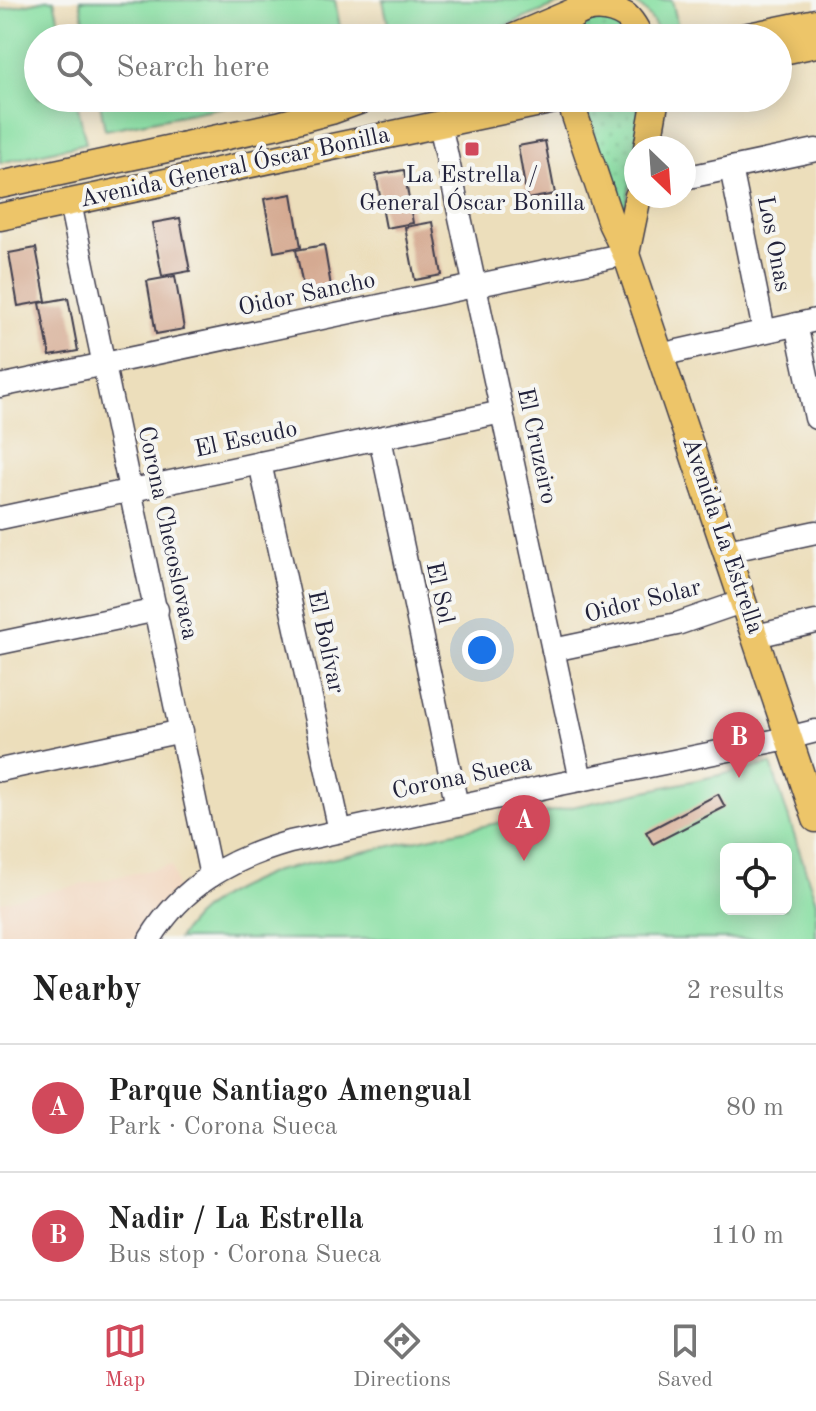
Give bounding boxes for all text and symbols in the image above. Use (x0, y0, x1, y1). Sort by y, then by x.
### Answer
search box (24, 24, 792, 112)
icon: search (52, 46, 96, 90)
text: Search here (116, 53, 270, 83)
street label: Avenida General Óscar Bonilla (77, 118, 392, 213)
north arrow (624, 136, 696, 208)
marker: La Estrella / General Óscar Bonilla (463, 140, 481, 158)
place label: La Estrella / General Óscar Bonilla (359, 164, 585, 216)
street label: Los Onas (752, 194, 794, 294)
street label: Oidor Sancho (236, 269, 378, 321)
street label: El Cruzeiro (512, 386, 560, 506)
street label: El Escudo (192, 417, 300, 463)
street label: Corona Checoslovaca (133, 424, 201, 642)
street label: Avenida La Estrella (677, 435, 767, 637)
street label: El Sol (421, 560, 457, 626)
street label: Oidor Solar (582, 576, 704, 628)
street label: El Bolívar (302, 588, 348, 696)
your location (462, 630, 502, 670)
pin: B (713, 712, 765, 778)
street label: Corona Sueca (390, 751, 534, 805)
pin: A (498, 795, 550, 861)
map controls (720, 843, 792, 915)
button: locate (720, 843, 792, 915)
text: Nearby (32, 974, 142, 1008)
text: 2 results (686, 978, 784, 1004)
text: Parque Santiago Amengual (108, 1077, 472, 1107)
text: A (48, 1095, 68, 1121)
text: 80 m (726, 1095, 784, 1121)
text: Park · Corona Sueca (108, 1114, 338, 1140)
text: Nadir / La Estrella (108, 1205, 364, 1235)
text: B (49, 1223, 67, 1249)
text: 110 m (711, 1223, 784, 1249)
text: Bus stop · Corona Sueca (108, 1242, 381, 1268)
tab: Map (103, 1319, 147, 1394)
tab: Directions (353, 1319, 451, 1394)
tab: Saved (657, 1319, 713, 1394)

